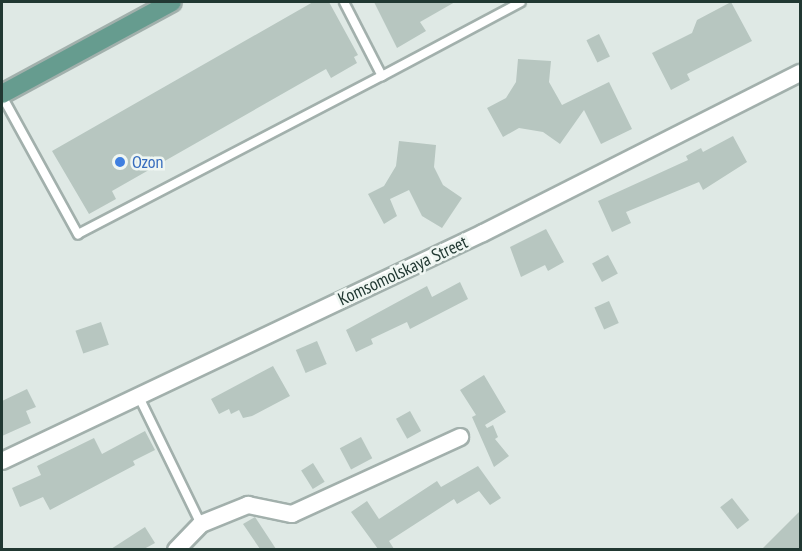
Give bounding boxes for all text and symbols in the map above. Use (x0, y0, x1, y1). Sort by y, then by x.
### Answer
place label: Ozon (132, 151, 164, 173)
marker: Ozon (113, 155, 127, 169)
street label: Komsomolskaya Street (335, 232, 471, 310)

